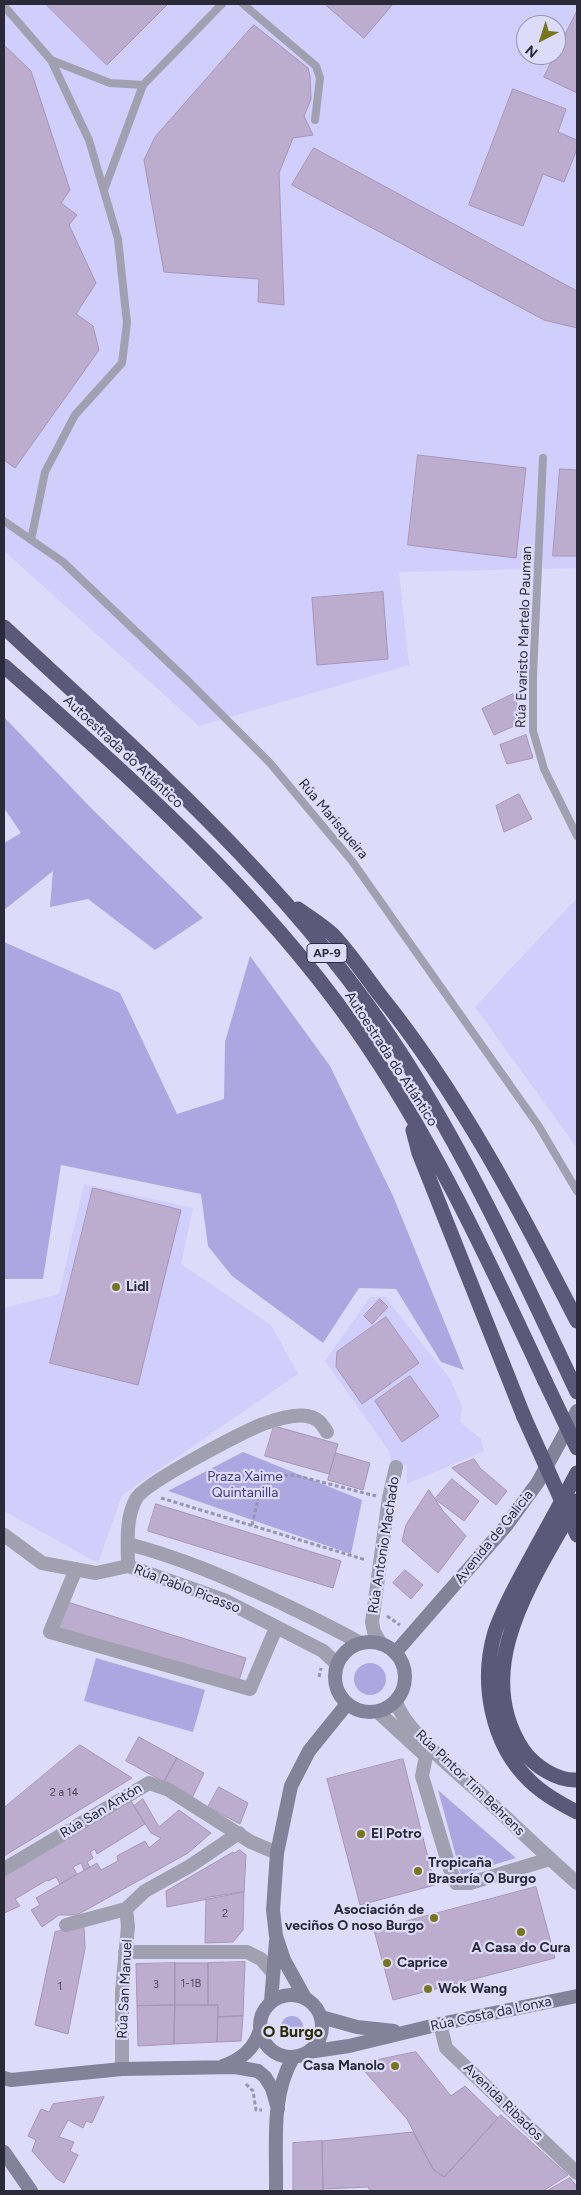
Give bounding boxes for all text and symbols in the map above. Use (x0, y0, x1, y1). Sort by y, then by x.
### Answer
north arrow (516, 15, 566, 65)
text: N (522, 41, 541, 61)
street label: Rúa Evaristo Martelo Pauman (512, 546, 536, 728)
street label: Autoestrada do Atlántico (60, 692, 186, 812)
street label: Rúa Marisqueira (295, 776, 371, 862)
road number: AP-9 (307, 944, 347, 962)
street label: Autoestrada do Atlántico (341, 988, 441, 1130)
place label: Lidl (126, 1279, 149, 1295)
marker: Lidl (110, 1281, 122, 1293)
park label: Praza Xaime Quintanilla (207, 1469, 283, 1501)
street label: Rúa Antonio Machado (365, 1475, 403, 1615)
street label: Avenida de Galicia (451, 1487, 537, 1587)
street label: Rúa Pablo Picasso (132, 1561, 242, 1617)
street label: Rúa Pintor Tim Behrens (412, 1727, 528, 1839)
street label: Rúa San Antón (57, 1780, 145, 1842)
house number: 2 a 14 (50, 1786, 78, 1800)
place label: El Potro (371, 1826, 422, 1842)
marker: El Potro (355, 1828, 367, 1840)
place label: Tropicaña Brasería O Burgo (428, 1855, 536, 1888)
marker: Tropicaña Brasería O Burgo (412, 1865, 424, 1877)
place label: Asociación de veciños O noso Burgo (285, 1902, 424, 1934)
house number: 2 (222, 1907, 228, 1921)
marker: Asociación de veciños O noso Burgo (428, 1912, 440, 1924)
marker: A Casa do Cura (515, 1926, 527, 1938)
street label: Rúa San Manuel (114, 1939, 136, 2039)
place label: A Casa do Cura (472, 1940, 570, 1956)
place label: Caprice (397, 1955, 447, 1971)
marker: Caprice (381, 1957, 393, 1969)
house number: 1-1B (181, 1977, 201, 1991)
house number: 3 (153, 1978, 159, 1992)
house number: 1 (58, 1980, 62, 1994)
place label: Wok Wang (438, 1981, 507, 1997)
marker: Wok Wang (422, 1983, 434, 1995)
street label: Rúa Costa da Lonxa (429, 1993, 553, 2035)
district label: O Burgo (263, 2022, 323, 2042)
place label: Casa Manolo (303, 2058, 385, 2074)
marker: Casa Manolo (389, 2060, 401, 2072)
street label: Avenida Ribados (460, 2060, 546, 2144)

